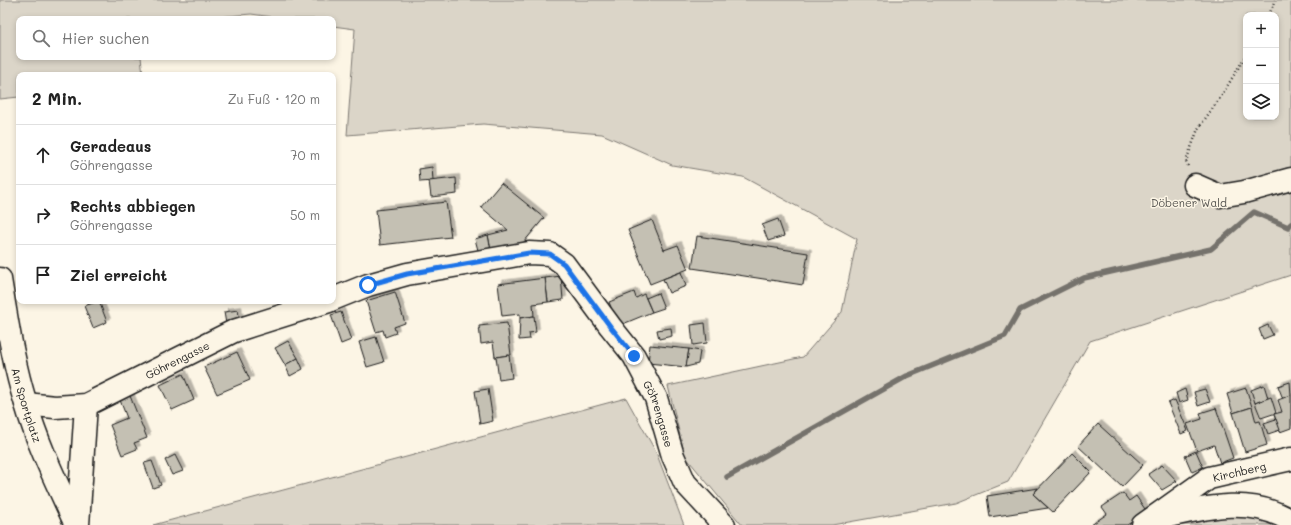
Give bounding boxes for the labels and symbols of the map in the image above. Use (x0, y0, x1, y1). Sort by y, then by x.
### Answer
park label: Döbener Wald (1151, 195, 1227, 210)
route start (359, 276, 377, 294)
street label: Göhrengasse (142, 337, 212, 382)
route end (625, 347, 643, 365)
street label: Am Sportplatz (9, 366, 46, 444)
street label: Göhrengasse (640, 377, 678, 449)
street label: Kirchberg (1211, 458, 1267, 484)

